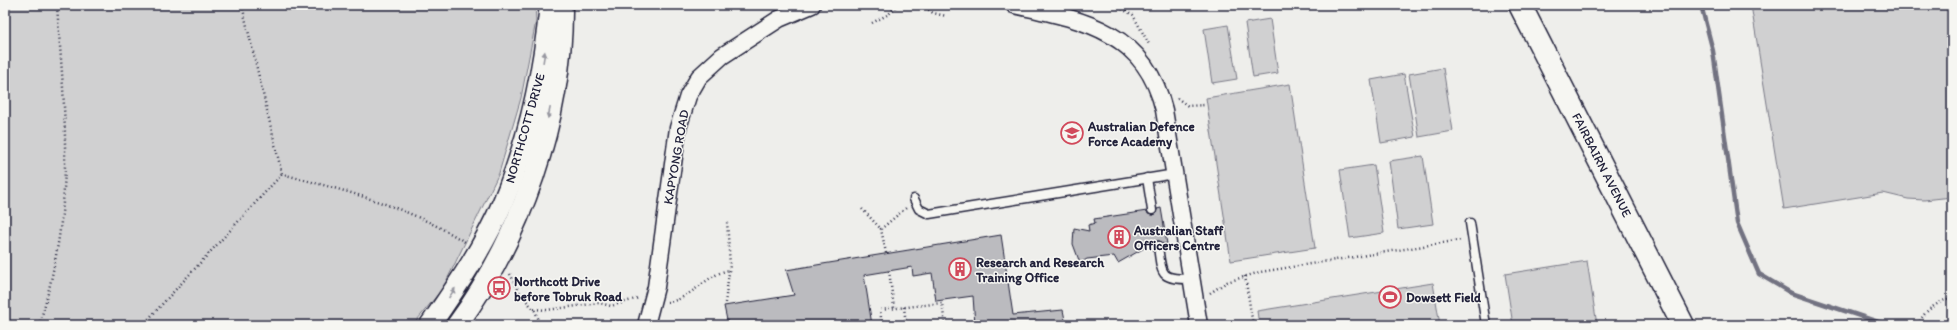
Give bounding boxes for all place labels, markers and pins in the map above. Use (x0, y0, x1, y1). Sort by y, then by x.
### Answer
place label: Australian Defence Force Academy (1087, 119, 1195, 150)
school or university icon: Australian Defence Force Academy (1059, 120, 1085, 146)
place label: Australian Staff Officers Centre (1133, 223, 1224, 253)
building icon: Australian Staff Officers Centre (1106, 224, 1132, 250)
place label: Research and Research Training Office (975, 255, 1105, 286)
building icon: Research and Research Training Office (947, 256, 973, 282)
place label: Northcott Drive before Tobruk Road (514, 274, 623, 304)
bus stop icon: Northcott Drive before Tobruk Road (486, 275, 512, 301)
sports icon: Dowsett Field (1377, 284, 1403, 310)
place label: Dowsett Field (1406, 290, 1482, 305)

